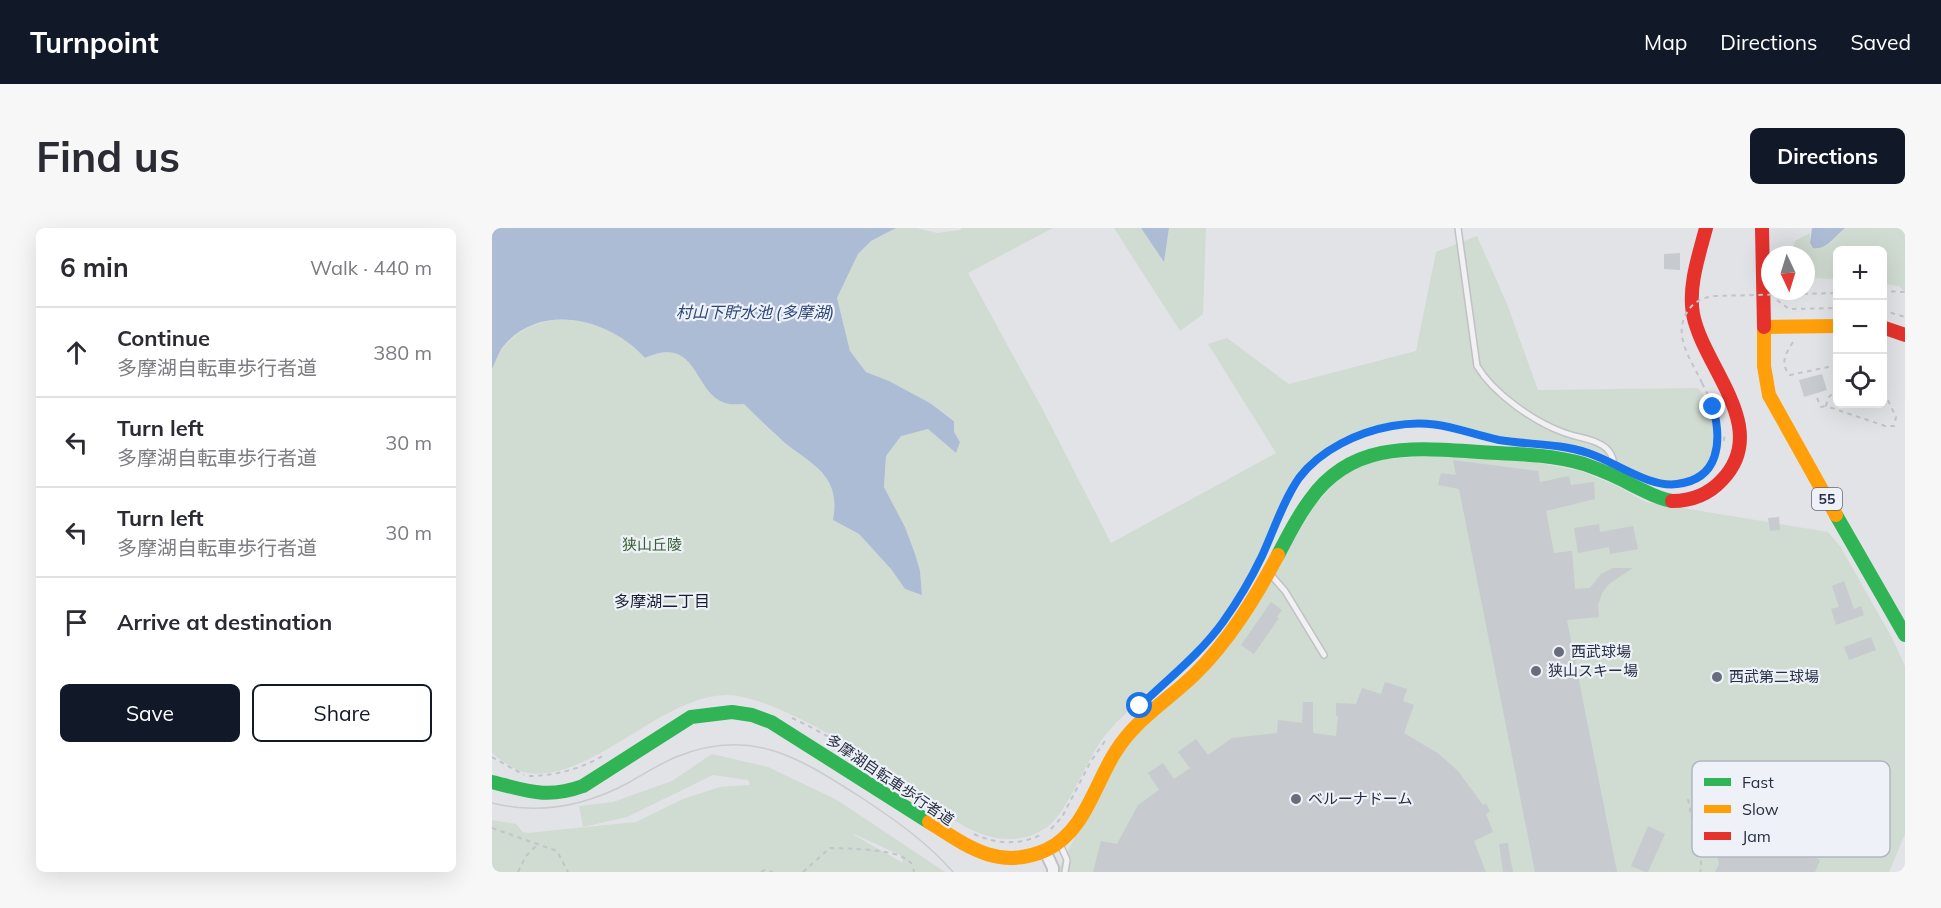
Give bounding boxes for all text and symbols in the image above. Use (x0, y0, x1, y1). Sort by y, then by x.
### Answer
text: Turnpoint (30, 25, 159, 60)
text: Map (1644, 29, 1687, 55)
text: Directions (1720, 29, 1817, 55)
text: Saved (1850, 29, 1911, 55)
button: Directions (1750, 128, 1905, 184)
text: Find us (36, 130, 180, 183)
north arrow (1761, 246, 1815, 300)
map controls (1833, 246, 1887, 408)
button: + (1833, 246, 1887, 300)
text: 6 min (60, 251, 129, 284)
text: Walk · 440 m (310, 255, 432, 280)
button: − (1833, 300, 1887, 354)
water label: 村山下貯水池 (多摩湖) (676, 302, 834, 322)
text: Continue (117, 324, 210, 352)
icon: ahead (60, 336, 93, 369)
text: 380 m (373, 340, 432, 365)
button: locate (1833, 354, 1887, 408)
text: 多摩湖自転車歩行者道 (117, 355, 317, 380)
route end (1699, 393, 1725, 419)
text: Turn left (117, 414, 204, 442)
icon: left (60, 426, 93, 459)
text: 30 m (385, 430, 432, 455)
text: 多摩湖自転車歩行者道 (117, 445, 317, 470)
road number: 55 (1812, 488, 1842, 510)
text: Turn left (117, 504, 204, 532)
icon: left (60, 516, 93, 549)
text: 30 m (385, 520, 432, 545)
text: 多摩湖自転車歩行者道 (117, 535, 317, 560)
park label: 狭山丘陵 (622, 535, 682, 554)
district label: 多摩湖二丁目 (614, 591, 710, 611)
icon: arrive (60, 606, 93, 639)
text: Arrive at destination (117, 608, 332, 636)
place label: 西武球場 (1571, 642, 1631, 661)
marker: 西武球場 (1552, 645, 1566, 659)
place label: 狭山スキー場 (1548, 661, 1638, 680)
marker: 狭山スキー場 (1529, 664, 1543, 678)
place label: 西武第二球場 (1729, 667, 1819, 686)
marker: 西武第二球場 (1710, 670, 1724, 684)
button: Save (60, 684, 240, 742)
button: Share (252, 684, 432, 742)
route start (1126, 692, 1152, 718)
street label: 多摩湖自転車歩行者道 (823, 730, 958, 829)
legend (1692, 761, 1890, 857)
text: Fast (1742, 772, 1774, 792)
place label: ベルーナドーム (1308, 789, 1413, 808)
marker: ベルーナドーム (1289, 792, 1303, 806)
text: Slow (1742, 799, 1779, 819)
text: Jam (1742, 826, 1771, 846)

